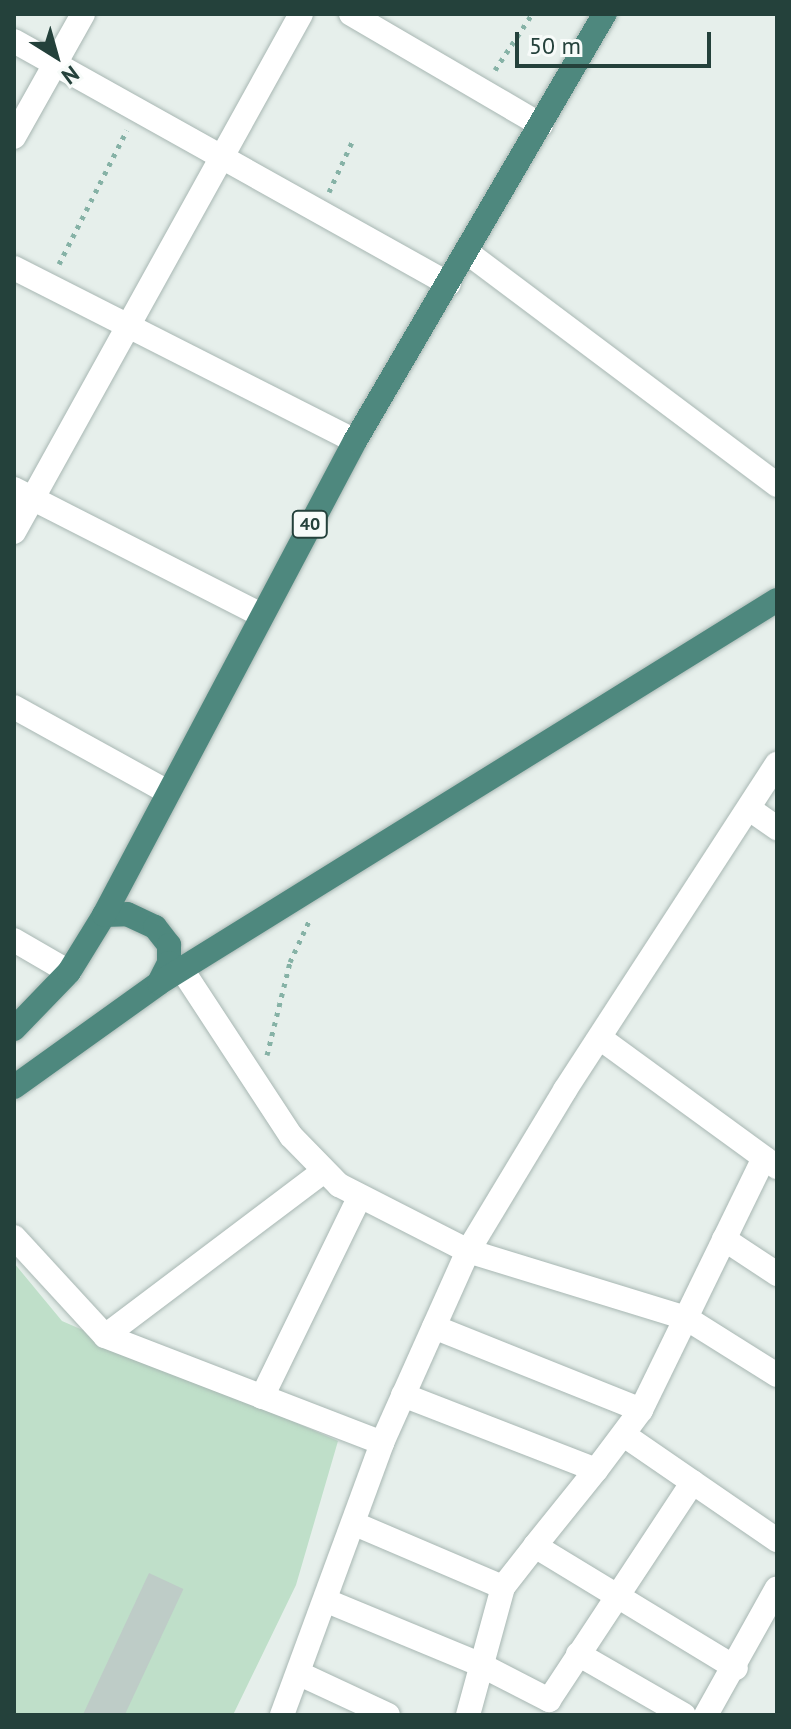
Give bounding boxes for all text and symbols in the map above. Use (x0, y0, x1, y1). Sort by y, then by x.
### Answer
north arrow (16, 16, 96, 96)
scale bar (519, 16, 715, 66)
text: 50 m (529, 30, 581, 61)
text: N (56, 60, 85, 91)
road number: 40 (290, 510, 330, 538)

